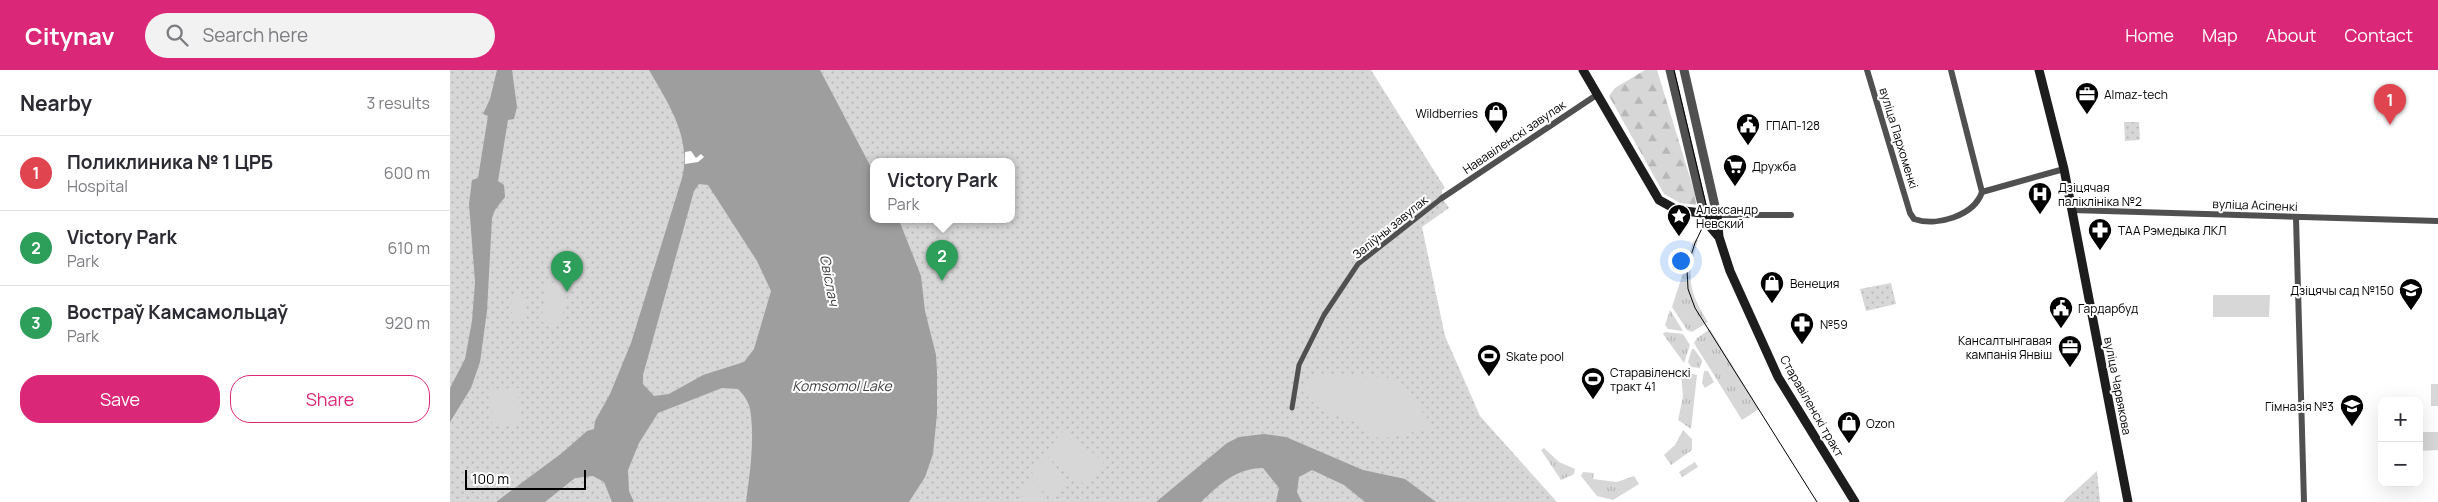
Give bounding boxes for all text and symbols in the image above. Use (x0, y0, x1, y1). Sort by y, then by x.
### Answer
search box (145, 13, 495, 58)
text: Citynav (25, 19, 115, 52)
icon: search (163, 21, 191, 49)
text: Search here (203, 22, 308, 48)
text: Home (2125, 23, 2174, 47)
text: Map (2202, 23, 2238, 47)
text: About (2266, 23, 2316, 47)
text: Contact (2344, 23, 2413, 47)
office icon: Almaz-tech (2074, 81, 2100, 115)
pin: 1 (2374, 84, 2406, 125)
street label: вуліца Пархоменкі (1876, 85, 1922, 191)
place label: Almaz-tech (2104, 86, 2168, 103)
text: Nearby (20, 89, 92, 117)
text: 3 results (367, 92, 430, 114)
street label: Нававіленскі завулак (1459, 96, 1570, 178)
shop icon: Wildberries (1483, 100, 1509, 134)
place label: Wildberries (1415, 105, 1478, 122)
public building icon: ГПАП-128 (1735, 112, 1761, 146)
place label: ГПАП-128 (1766, 117, 1820, 134)
text: Поликлиника № 1 ЦРБ (67, 149, 273, 175)
supermarket icon: Дружба (1722, 153, 1748, 187)
popup (870, 158, 1015, 223)
place label: Дружба (1752, 158, 1796, 175)
text: 1 (32, 162, 40, 184)
text: 600 m (384, 162, 430, 184)
text: Victory Park (888, 167, 997, 193)
text: Hospital (67, 175, 128, 197)
place label: Дзіцячая паліклініка №2 (2058, 179, 2142, 210)
hospital icon: Дзіцячая паліклініка №2 (2027, 181, 2053, 215)
street label: Заліўны завулак (1349, 191, 1432, 263)
text: Park (888, 193, 919, 215)
street label: вуліца Асіпенкі (2212, 195, 2298, 215)
place label: Александр Невский (1696, 201, 1758, 232)
place icon: Александр Невский (1666, 203, 1692, 237)
pharmacy icon: ТАА Рэмедыка ЛКЛ (2087, 217, 2113, 251)
place label: ТАА Рэмедыка ЛКЛ (2118, 222, 2226, 239)
text: Victory Park (67, 224, 177, 250)
text: 2 (31, 237, 41, 259)
text: 610 m (388, 237, 430, 259)
pin: 2 (926, 240, 958, 281)
your location (1668, 248, 1694, 274)
text: Park (67, 250, 99, 272)
pin: 3 (551, 251, 583, 292)
water label: Свіслач (816, 253, 845, 309)
shop icon: Венеция (1759, 270, 1785, 304)
place label: Венеция (1790, 275, 1839, 292)
school or university icon: Дзіцячы сад №150 (2398, 277, 2424, 311)
place label: Дзіцячы сад №150 (2290, 282, 2394, 299)
public building icon: Гардарбуд (2048, 295, 2074, 329)
text: Востраў Камсамольцаў (67, 299, 288, 325)
place label: Гардарбуд (2078, 300, 2138, 317)
pharmacy icon: №59 (1789, 311, 1815, 345)
text: 3 (31, 312, 41, 334)
text: 920 m (384, 312, 430, 334)
place label: №59 (1820, 316, 1848, 333)
text: Park (67, 325, 99, 347)
place label: Кансалтынгавая кампанія Янвіш (1958, 332, 2052, 363)
office icon: Кансалтынгавая кампанія Янвіш (2057, 334, 2083, 368)
street label: вуліца Чарвякова (2100, 336, 2136, 436)
sports icon: Skate pool (1476, 343, 1502, 377)
place label: Skate pool (1506, 348, 1564, 365)
street label: Старавіленскі тракт (1776, 352, 1848, 460)
place label: Старавіленскі тракт 41 (1610, 364, 1691, 395)
sports icon: Старавіленскі тракт 41 (1580, 366, 1606, 400)
button: Save (20, 375, 220, 423)
button: Share (230, 375, 430, 423)
water label: Komsomol Lake (792, 376, 893, 395)
school or university icon: Гімназія №3 (2339, 393, 2365, 427)
map controls (2378, 397, 2423, 487)
button: + (2378, 397, 2423, 442)
place label: Гімназія №3 (2265, 398, 2334, 415)
shop icon: Ozon (1836, 410, 1862, 444)
place label: Ozon (1866, 415, 1895, 432)
button: − (2378, 442, 2423, 487)
scale bar (465, 467, 586, 490)
text: 100 m (472, 469, 509, 488)

